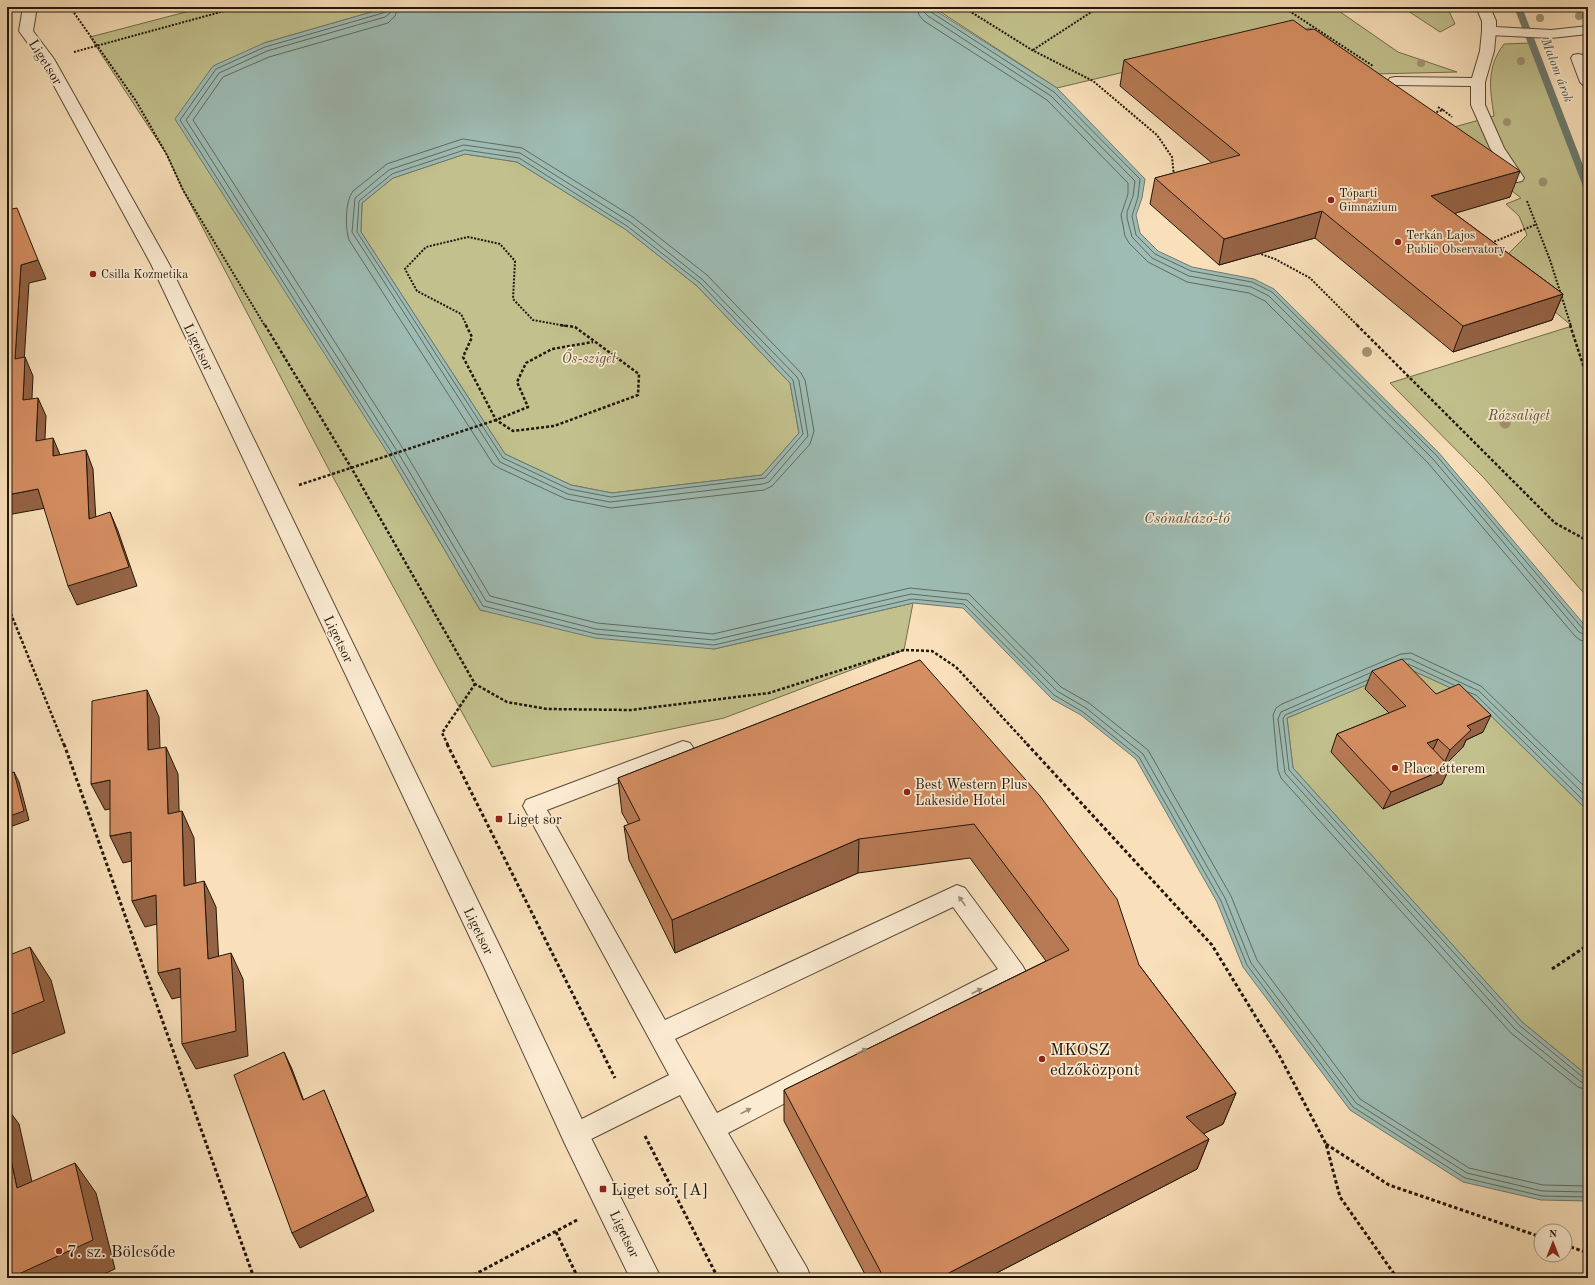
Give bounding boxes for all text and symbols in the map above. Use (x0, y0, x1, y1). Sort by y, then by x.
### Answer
water label: Malom árok (1538, 36, 1575, 104)
street label: Ligetsor (26, 37, 65, 88)
place label: Tóparti Gimnázium (1339, 188, 1398, 214)
marker: Tóparti Gimnázium (1326, 195, 1336, 205)
place label: Terkán Lajos Public Observatory (1406, 230, 1506, 256)
marker: Terkán Lajos Public Observatory (1393, 237, 1403, 247)
marker: Csilla Kozmetika (88, 269, 98, 279)
place label: Csilla Kozmetika (101, 269, 188, 281)
street label: Ligetsor (181, 322, 216, 374)
park label: Ős-sziget (562, 348, 617, 367)
park label: Rózsaliget (1487, 409, 1550, 424)
water label: Csónakázó-tó (1144, 512, 1231, 527)
street label: Ligetsor (321, 614, 356, 666)
place label: Placc étterem (1403, 762, 1485, 776)
marker: Placc étterem (1390, 763, 1400, 773)
place label: Best Western Plus Lakeside Hotel (915, 778, 1028, 808)
marker: Best Western Plus Lakeside Hotel (902, 787, 912, 797)
place label: Liget sor (507, 813, 562, 827)
marker: Liget sor (494, 814, 504, 824)
one-way arrow (958, 896, 966, 907)
street label: Ligetsor (461, 906, 496, 958)
one-way arrow (971, 988, 983, 995)
place label: MKOSZ edzőközpont (1050, 1042, 1140, 1079)
one-way arrow (856, 1048, 868, 1055)
marker: MKOSZ edzőközpont (1037, 1054, 1047, 1064)
one-way arrow (741, 1108, 752, 1114)
place label: Liget sor [A] (611, 1182, 708, 1199)
marker: Liget sor [A] (598, 1184, 608, 1194)
street label: Ligetsor (607, 1209, 642, 1261)
north arrow (1533, 1223, 1573, 1263)
text: N (1549, 1229, 1558, 1240)
place label: 7. sz. Bölcsőde (67, 1244, 176, 1261)
marker: 7. sz. Bölcsőde (54, 1246, 64, 1256)

